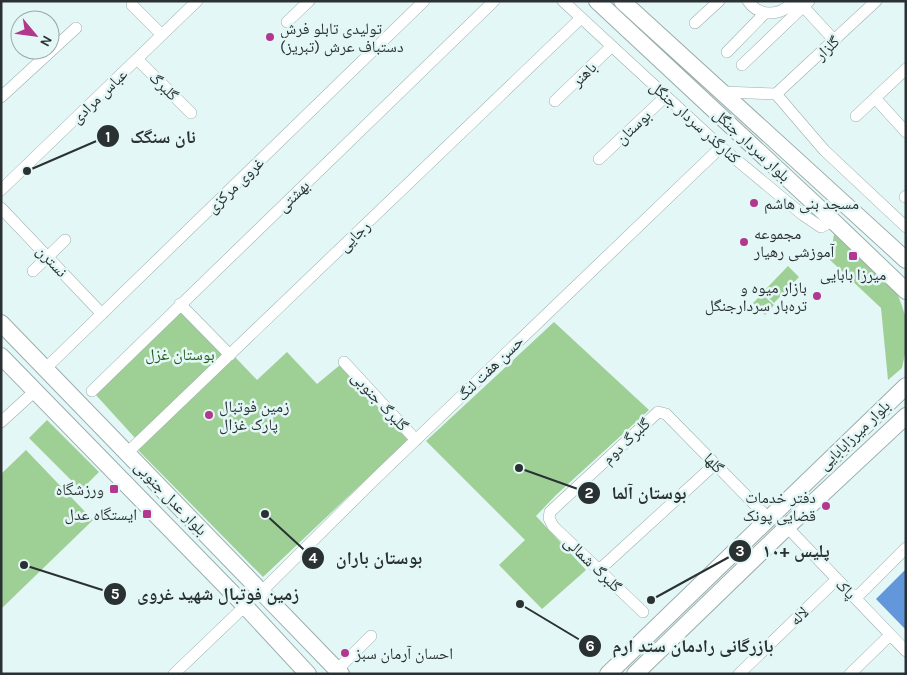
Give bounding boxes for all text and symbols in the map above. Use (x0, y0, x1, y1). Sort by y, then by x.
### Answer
north arrow (10, 10, 60, 60)
place label: تولیدی تابلو فرش دستباف عرش (تبریز) (280, 19, 404, 57)
marker: تولیدی تابلو فرش دستباف عرش (تبریز) (264, 31, 276, 43)
street label: گلزار (810, 32, 844, 65)
text: N (36, 33, 56, 50)
street label: باهنر (567, 58, 601, 91)
street label: عباس مرادی (67, 65, 132, 128)
street label: گلبرگ (146, 68, 183, 105)
street label: کنارگذر سردار جنگل (645, 77, 744, 168)
street label: بلوار سردار جنگل (709, 104, 795, 186)
street label: بوستان (611, 106, 655, 149)
callout: نان سنگک (95, 120, 206, 153)
text: نان سنگک (130, 126, 196, 148)
text: 1 (105, 128, 111, 146)
street label: غروی مرکزی (202, 153, 268, 218)
street label: بهشتی (273, 176, 314, 217)
place label: مسجد بنی هاشم (764, 194, 859, 214)
marker: مسجد بنی هاشم (748, 197, 760, 209)
street label: رجایی (334, 216, 375, 256)
place label: مجموعه آموزشی رهیار (753, 224, 835, 262)
marker: مجموعه آموزشی رهیار (738, 236, 750, 248)
street label: نسترن (32, 241, 71, 282)
marker: میرزا بابایی (847, 250, 859, 262)
place label: میرزا بابایی (820, 265, 886, 285)
place label: بازار میوه و تره‌بار سردارجنگل (705, 278, 807, 316)
marker: بازار میوه و تره‌بار سردارجنگل (811, 290, 823, 302)
street label: حسن هفت لنگ (453, 331, 528, 405)
park label: بوستان غزل (145, 345, 215, 365)
street label: گلبرگ جنوبی (347, 367, 413, 436)
street label: بلوار میرزابابایی (814, 396, 895, 475)
place label: زمین فوتبال پارک غزال (219, 397, 289, 435)
marker: زمین فوتبال پارک غزال (203, 409, 215, 421)
street label: گلبرگ دوم (598, 414, 655, 469)
street label: گلها (700, 449, 728, 477)
street label: بلوار عدل جنوبی (130, 457, 211, 540)
callout: بوستان آلما (577, 476, 697, 509)
place label: ورزشگاه (56, 480, 104, 499)
text: بوستان آلما (611, 482, 687, 504)
marker: ورزشگاه (108, 483, 120, 495)
text: 2 (584, 484, 594, 502)
place label: دفتر خدمات قضایی پونک (743, 488, 816, 526)
marker: دفتر خدمات قضایی پونک (820, 500, 832, 512)
place label: ایستگاه عدل (64, 505, 137, 525)
marker: ایستگاه عدل (141, 508, 153, 520)
street label: گلبرگ شمالی (560, 532, 626, 597)
callout: پلیس +۱۰ (727, 534, 840, 567)
text: پلیس +۱۰ (762, 540, 830, 562)
callout: بوستان باران (301, 542, 432, 575)
text: 3 (735, 542, 745, 560)
text: بوستان باران (336, 547, 422, 569)
text: 4 (309, 549, 318, 567)
street label: پاک (832, 575, 860, 603)
callout: زمین فوتبال شهید غروی (102, 578, 309, 611)
text: زمین فوتبال شهید غروی (137, 583, 299, 605)
text: 5 (111, 585, 120, 603)
street label: لاله (786, 603, 812, 629)
callout: بازرگانی رادمان ستد ارم (578, 629, 784, 662)
text: بازرگانی رادمان ستد ارم (613, 635, 774, 658)
text: 6 (585, 637, 595, 655)
place label: احسان آرمان سبز (354, 644, 453, 664)
marker: احسان آرمان سبز (339, 647, 351, 659)

